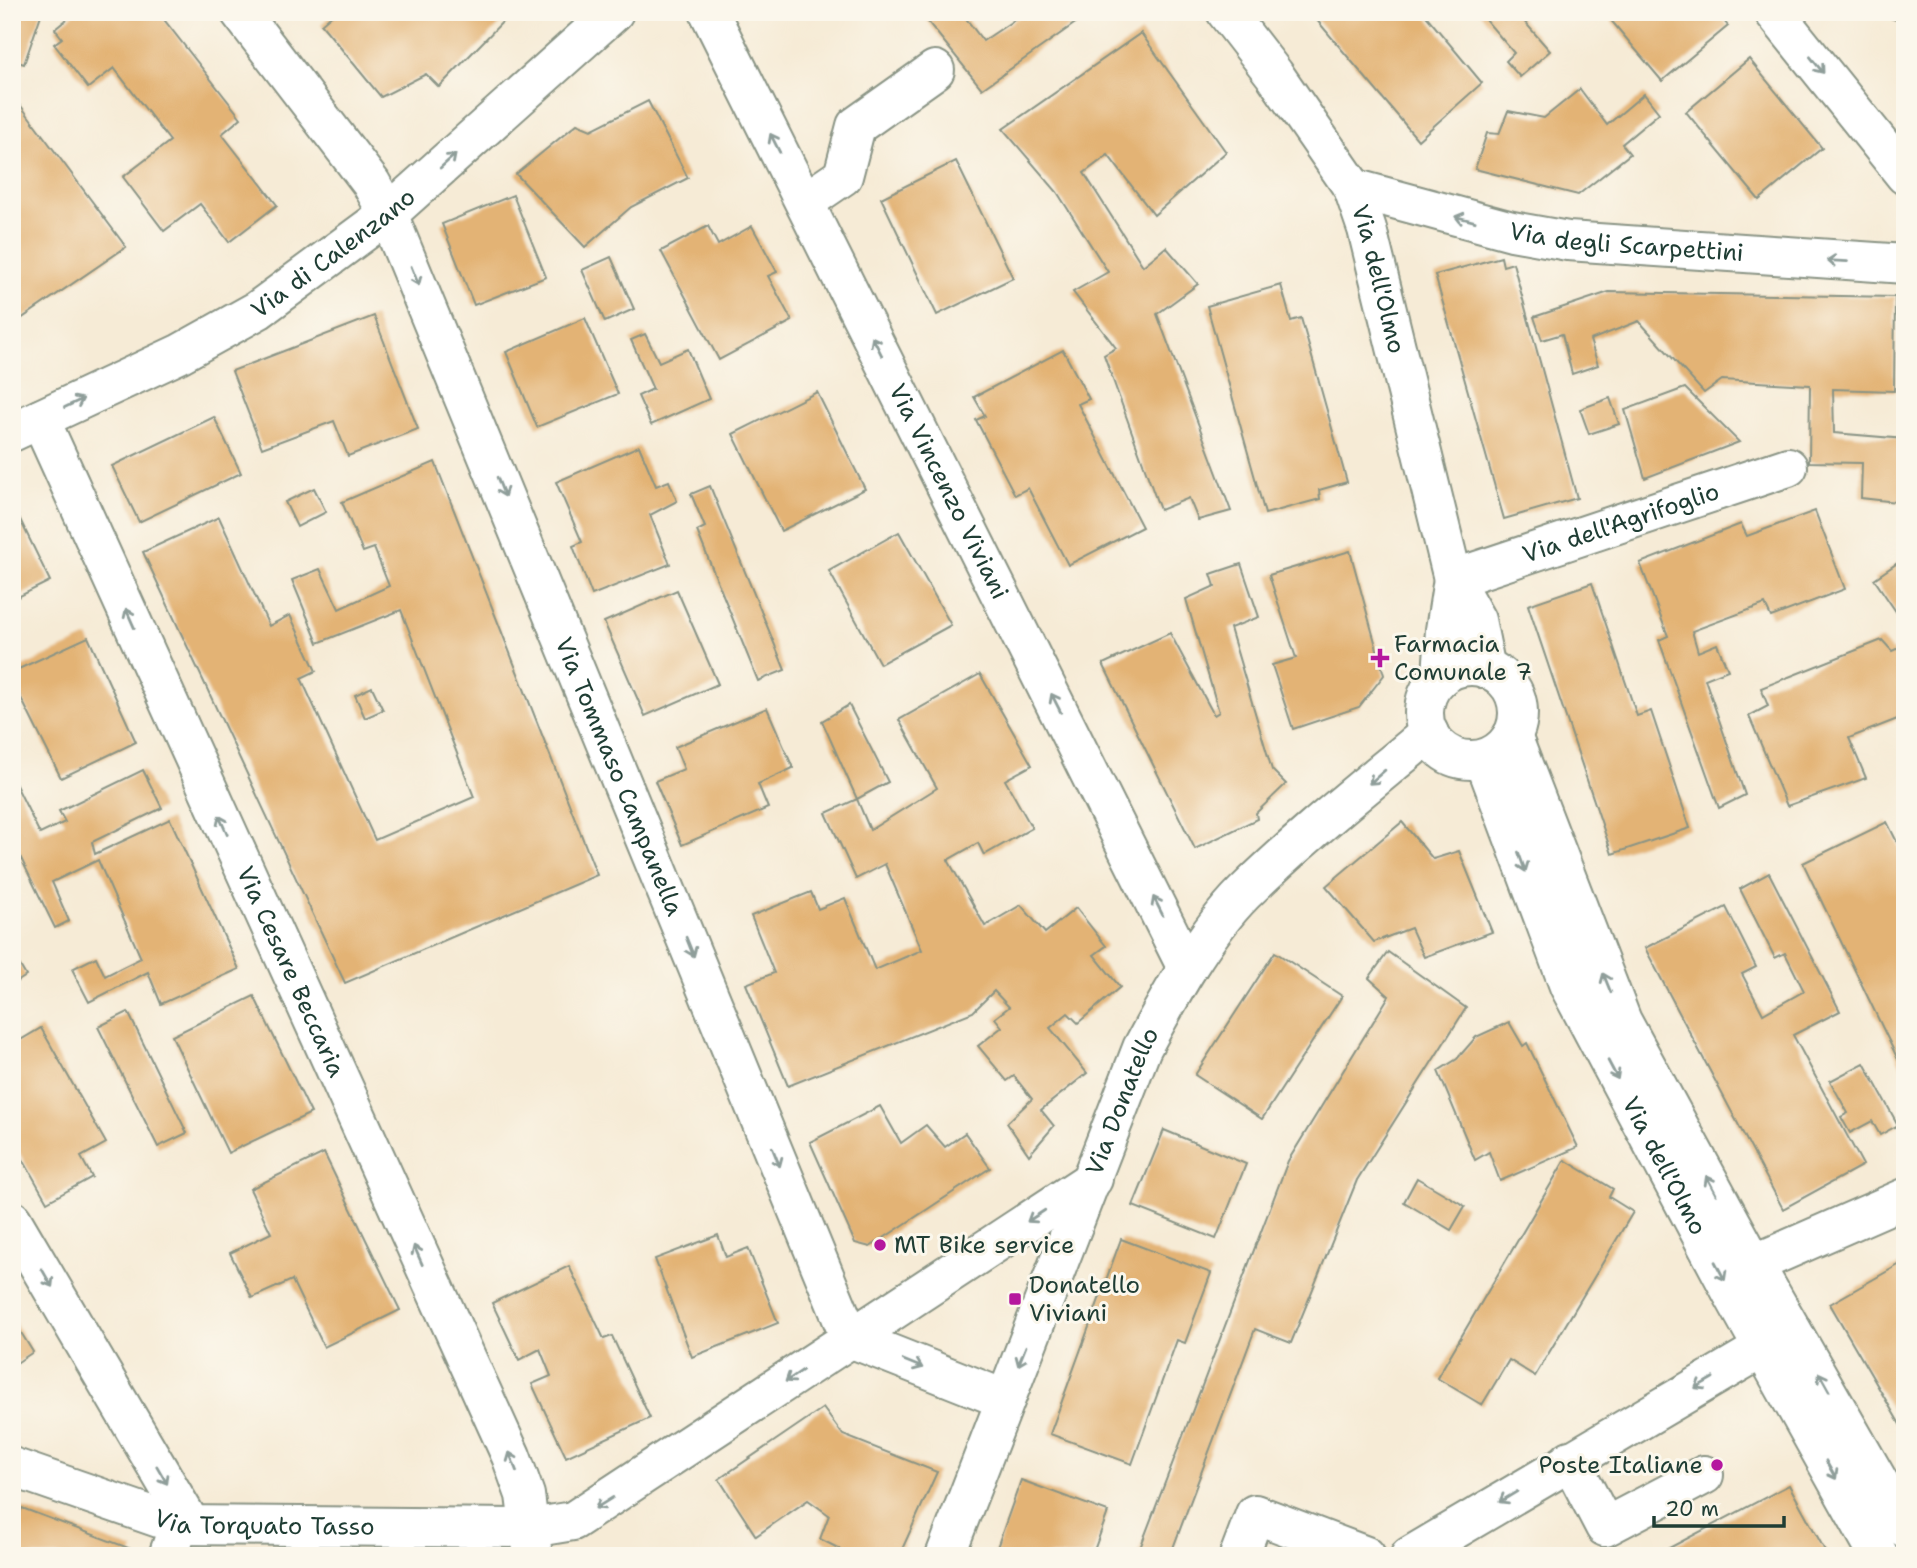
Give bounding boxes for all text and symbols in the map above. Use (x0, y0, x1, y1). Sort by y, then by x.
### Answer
one-way arrow (1809, 56, 1825, 74)
one-way arrow (768, 133, 782, 154)
one-way arrow (439, 152, 456, 169)
street label: Via di Calenzano (245, 181, 422, 326)
street label: Via dell'Olmo (1344, 201, 1413, 357)
one-way arrow (1455, 211, 1477, 224)
street label: Via degli Scarpettini (1507, 215, 1745, 269)
one-way arrow (1825, 254, 1848, 267)
one-way arrow (410, 265, 423, 287)
one-way arrow (870, 336, 884, 357)
street label: Via Vincenzo Viviani (881, 378, 1016, 605)
one-way arrow (63, 396, 84, 409)
street label: Via dell'Agrifoglio (1518, 475, 1723, 571)
one-way arrow (496, 476, 509, 497)
one-way arrow (123, 608, 136, 629)
place label: Farmacia Comunale 7 (1394, 628, 1532, 688)
street label: Via Tommaso Campanella (548, 632, 691, 921)
marker: Farmacia Comunale 7 (1372, 650, 1388, 666)
one-way arrow (1049, 693, 1063, 714)
one-way arrow (1368, 769, 1386, 785)
one-way arrow (216, 815, 230, 836)
one-way arrow (1517, 851, 1530, 872)
street label: Via Cesare Beccaria (229, 861, 353, 1082)
one-way arrow (1151, 896, 1165, 917)
one-way arrow (684, 935, 697, 957)
one-way arrow (1599, 973, 1612, 994)
street label: Via Donatello (1078, 1022, 1166, 1180)
one-way arrow (1607, 1059, 1621, 1080)
street label: Via dell'Olmo (1615, 1091, 1714, 1241)
one-way arrow (770, 1146, 783, 1168)
one-way arrow (1704, 1175, 1717, 1196)
one-way arrow (1027, 1209, 1046, 1223)
place label: MT Bike service (894, 1229, 1075, 1261)
marker: MT Bike service (872, 1237, 888, 1253)
one-way arrow (411, 1245, 424, 1266)
one-way arrow (1714, 1260, 1728, 1281)
one-way arrow (40, 1268, 54, 1288)
place label: Donatello Viviani (1029, 1269, 1140, 1329)
marker: Donatello Viviani (1007, 1291, 1023, 1307)
one-way arrow (1014, 1345, 1027, 1367)
one-way arrow (902, 1359, 924, 1372)
one-way arrow (784, 1370, 804, 1384)
one-way arrow (1817, 1373, 1831, 1393)
one-way arrow (1695, 1376, 1715, 1390)
place label: Poste Italiane (1538, 1449, 1703, 1481)
one-way arrow (505, 1452, 518, 1474)
marker: Poste Italiane (1709, 1457, 1725, 1473)
one-way arrow (1824, 1459, 1838, 1479)
one-way arrow (155, 1464, 169, 1484)
scale bar (1654, 1484, 1784, 1528)
one-way arrow (1498, 1490, 1518, 1504)
text: 20 m (1665, 1495, 1719, 1523)
one-way arrow (595, 1496, 615, 1510)
street label: Via Torquato Tasso (150, 1502, 375, 1543)

